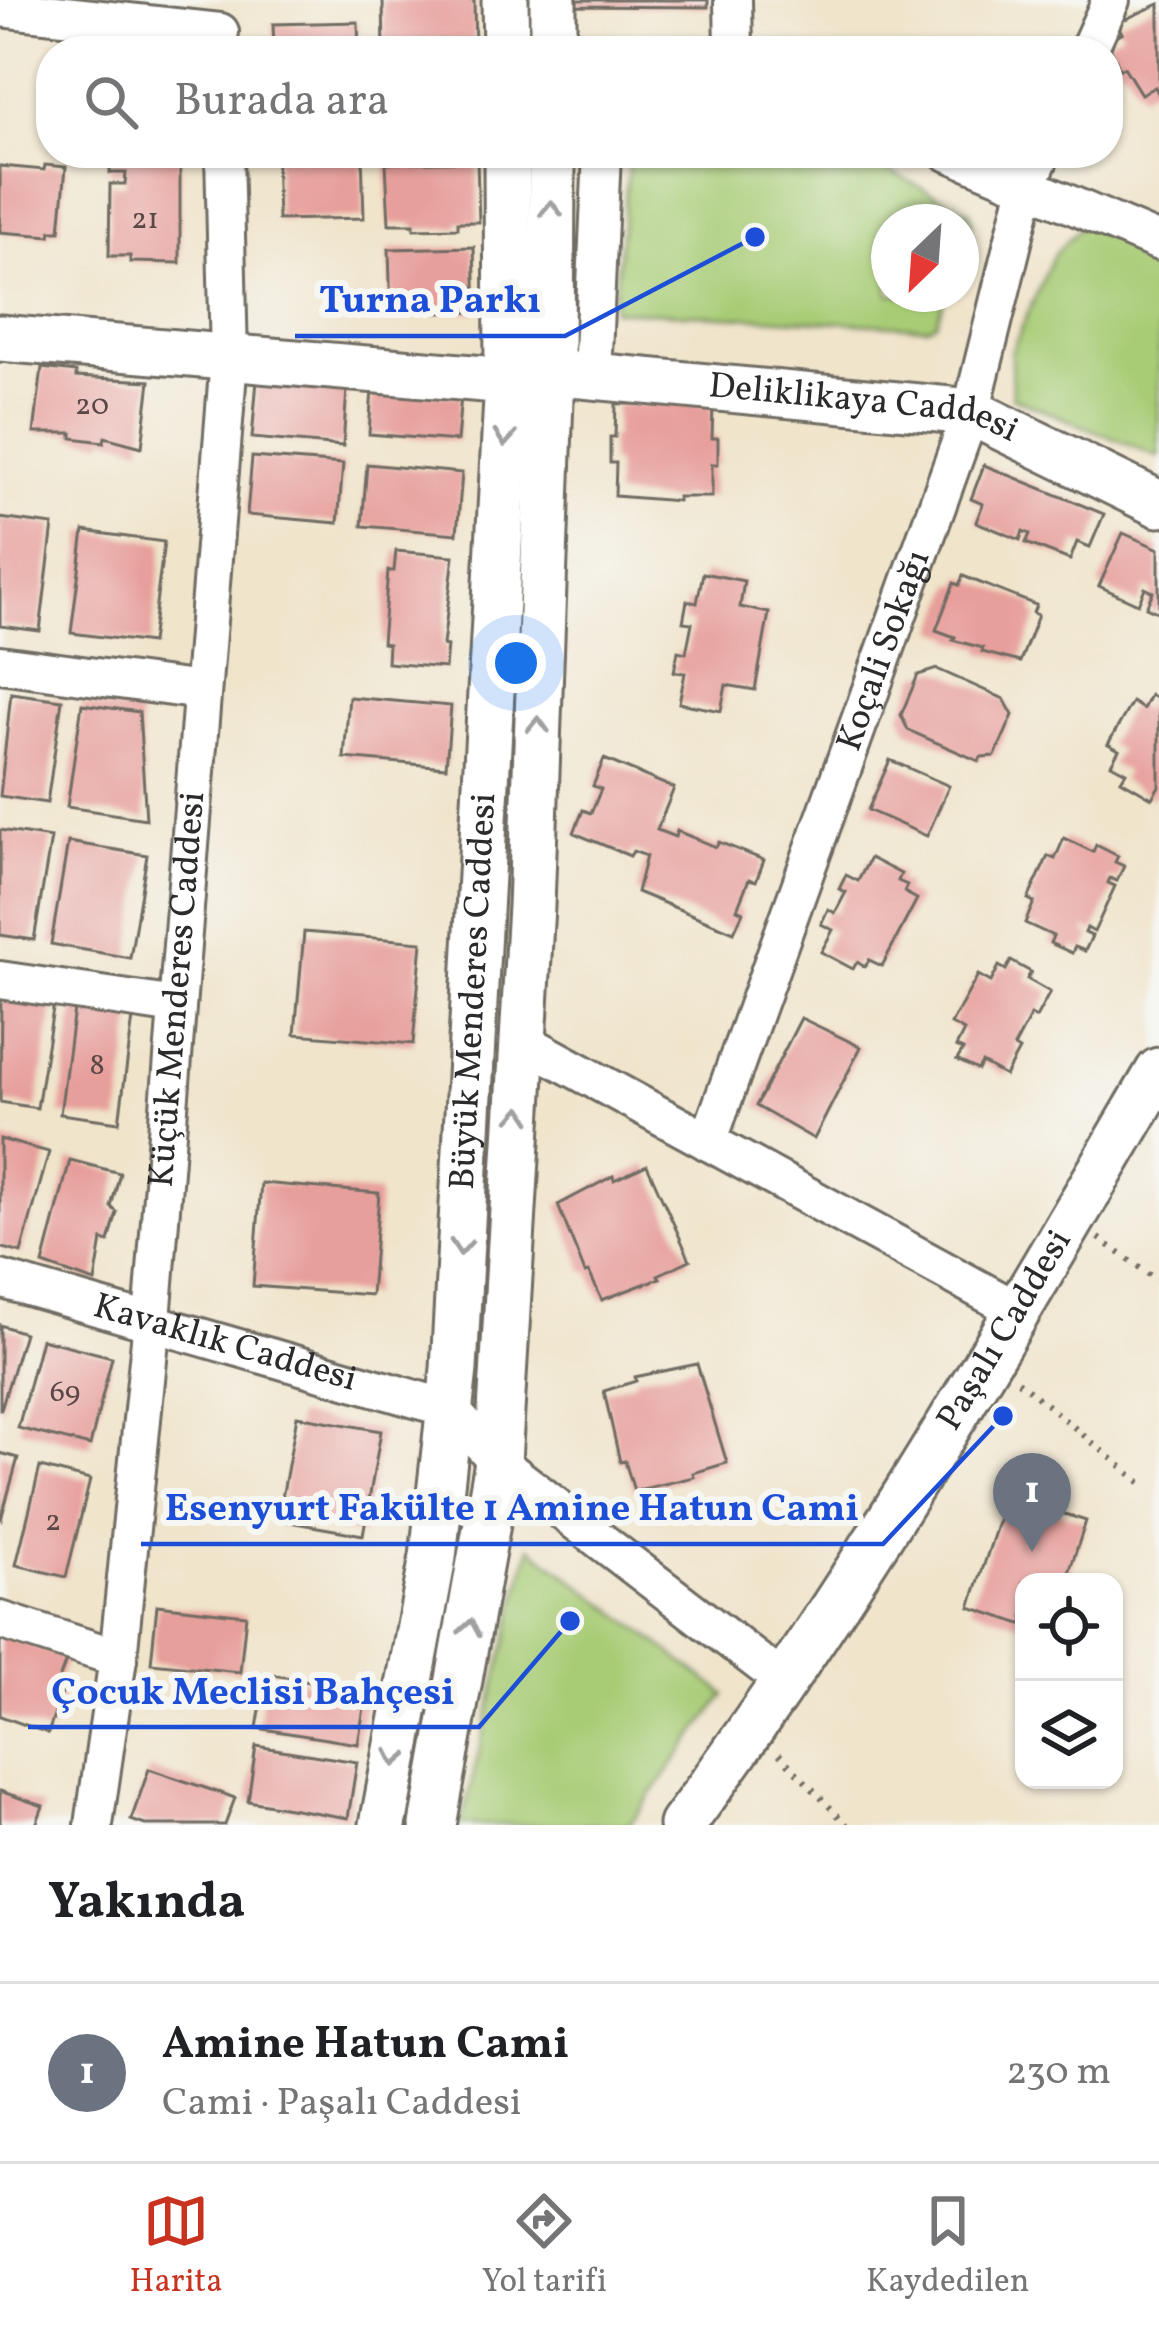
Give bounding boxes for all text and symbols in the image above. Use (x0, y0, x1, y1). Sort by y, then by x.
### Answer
search box (36, 36, 1123, 168)
icon: search (78, 69, 144, 135)
text: Burada ara (174, 71, 389, 134)
house number: 21 (131, 199, 159, 241)
one-way arrow (538, 199, 564, 217)
north arrow (871, 204, 979, 312)
callout: Turna Parkı (295, 261, 565, 336)
text: Turna Parkı (319, 275, 541, 329)
street label: Deliklikaya Caddesi (707, 362, 1026, 456)
house number: 20 (75, 385, 109, 427)
one-way arrow (492, 429, 518, 448)
street label: Koçali Sokağı (826, 543, 944, 758)
your location (486, 633, 546, 693)
one-way arrow (525, 715, 551, 734)
street label: Küçük Menderes Caddesi (138, 790, 219, 1189)
street label: Büyük Menderes Caddesi (439, 792, 510, 1191)
house number: 8 (89, 1045, 105, 1087)
one-way arrow (506, 1105, 532, 1124)
street label: Paşalı Caddesi (926, 1221, 1085, 1441)
one-way arrow (448, 1238, 474, 1257)
street label: Kavaklık Caddesi (87, 1282, 362, 1406)
house number: 69 (50, 1372, 80, 1414)
pin: 1 (993, 1453, 1071, 1552)
callout: Esenyurt Fakülte 1 Amine Hatun Cami (141, 1469, 883, 1544)
text: Esenyurt Fakülte 1 Amine Hatun Cami (165, 1483, 859, 1537)
house number: 2 (45, 1501, 61, 1543)
map controls (1015, 1573, 1123, 1789)
button: locate (1015, 1573, 1123, 1681)
one-way arrow (456, 1618, 482, 1638)
callout: Çocuk Meclisi Bahçesi (28, 1652, 479, 1727)
text: Çocuk Meclisi Bahçesi (51, 1667, 455, 1721)
button: layers (1015, 1681, 1123, 1789)
one-way arrow (384, 1748, 410, 1768)
text: Yakında (48, 1868, 245, 1939)
text: Amine Hatun Cami (162, 2014, 569, 2077)
text: 1 (79, 2046, 95, 2100)
text: 230 m (1006, 2046, 1111, 2100)
text: Cami · Paşalı Caddesi (162, 2077, 522, 2131)
tab: Harita (130, 2188, 223, 2306)
tab: Yol tarifi (482, 2188, 607, 2306)
tab: Kaydedilen (866, 2188, 1029, 2306)

